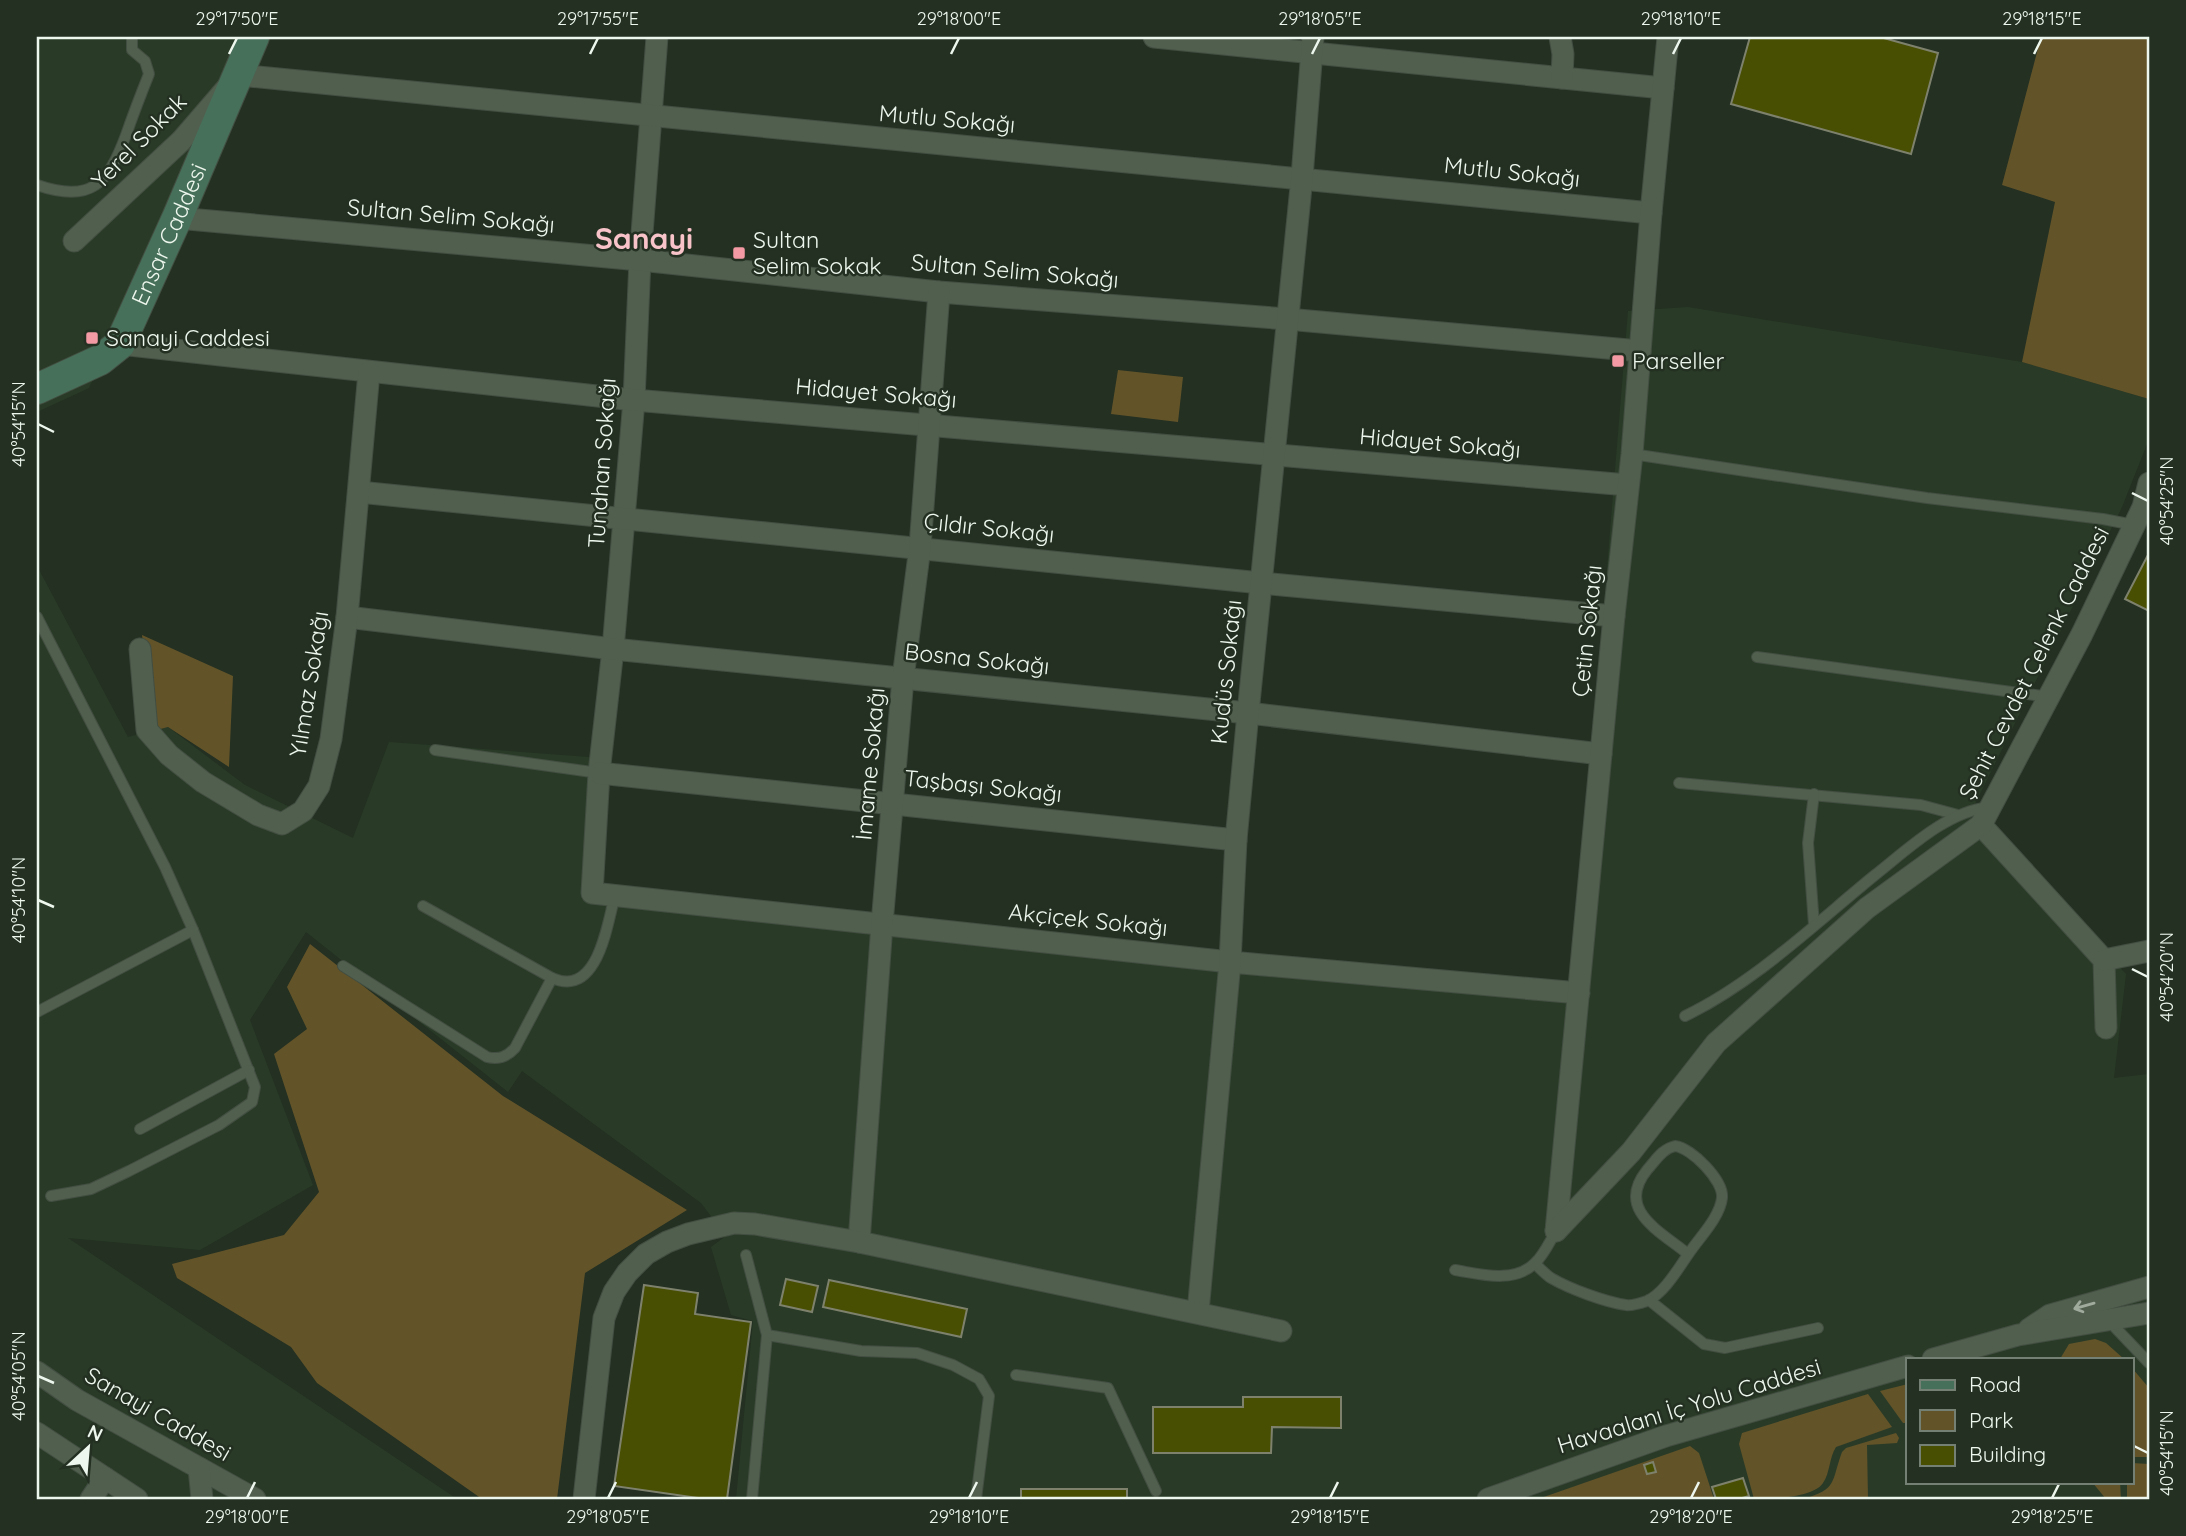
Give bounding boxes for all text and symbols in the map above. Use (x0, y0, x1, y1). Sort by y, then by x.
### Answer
text: 29°17'50"E (196, 7, 279, 30)
text: 29°17'55"E (557, 7, 639, 30)
text: 29°18'00"E (917, 7, 1001, 30)
text: 29°18'05"E (1278, 7, 1362, 30)
text: 29°18'10"E (1641, 7, 1721, 30)
text: 29°18'15"E (2002, 7, 2082, 30)
street label: Yerel Sokak (85, 87, 192, 194)
street label: Mutlu Sokağı (878, 98, 1016, 139)
street label: Mutlu Sokağı (1443, 150, 1582, 193)
street label: Ensar Caddesi (124, 159, 213, 310)
street label: Sultan Selim Sokağı (346, 192, 556, 239)
district label: Sanayi (595, 219, 693, 257)
place label: Sultan Selim Sokak (753, 225, 882, 280)
marker: Sultan Selim Sokak (731, 245, 747, 261)
street label: Sultan Selim Sokağı (910, 247, 1120, 294)
place label: Sanayi Caddesi (106, 323, 270, 352)
marker: Sanayi Caddesi (84, 330, 100, 346)
place label: Parseller (1632, 346, 1725, 375)
marker: Parseller (1610, 353, 1626, 369)
street label: Hidayet Sokağı (794, 371, 958, 414)
street label: Tunahan Sokağı (581, 377, 622, 549)
text: 40°54'15"N (7, 381, 30, 467)
street label: Hidayet Sokağı (1358, 421, 1522, 464)
text: 40°54'25"N (2155, 457, 2178, 545)
street label: Çıldır Sokağı (922, 506, 1056, 549)
street label: Şehit Cevdet Çelenk Caddesi (1952, 521, 2115, 804)
street label: Çetin Sokağı (1565, 564, 1608, 698)
street label: Kudüs Sokağı (1204, 598, 1248, 746)
street label: Yılmaz Sokağı (283, 609, 334, 759)
street label: Bosna Sokağı (903, 636, 1051, 681)
street label: İmame Sokağı (848, 686, 891, 842)
street label: Taşbaşı Sokağı (903, 763, 1063, 808)
text: 40°54'10"N (7, 857, 30, 943)
street label: Akçiçek Sokağı (1007, 897, 1169, 942)
text: 40°54'20"N (2155, 932, 2178, 1022)
one-way arrow (2073, 1300, 2095, 1313)
text: 40°54'05"N (7, 1331, 30, 1421)
street label: Havaalanı İç Yolu Caddesi (1554, 1352, 1824, 1459)
legend (1906, 1358, 2134, 1484)
street label: Sanayi Caddesi (80, 1360, 236, 1467)
text: Road (1969, 1371, 2021, 1397)
text: Park (1969, 1407, 2013, 1433)
text: 40°54'15"N (2155, 1410, 2178, 1496)
north arrow (52, 1414, 122, 1484)
text: N (84, 1419, 107, 1447)
text: Building (1969, 1441, 2046, 1467)
text: 29°18'00"E (205, 1505, 289, 1528)
text: 29°18'05"E (566, 1505, 650, 1528)
text: 29°18'10"E (929, 1505, 1009, 1528)
text: 29°18'15"E (1290, 1505, 1370, 1528)
text: 29°18'20"E (1649, 1505, 1733, 1528)
text: 29°18'25"E (2011, 1505, 2093, 1528)

